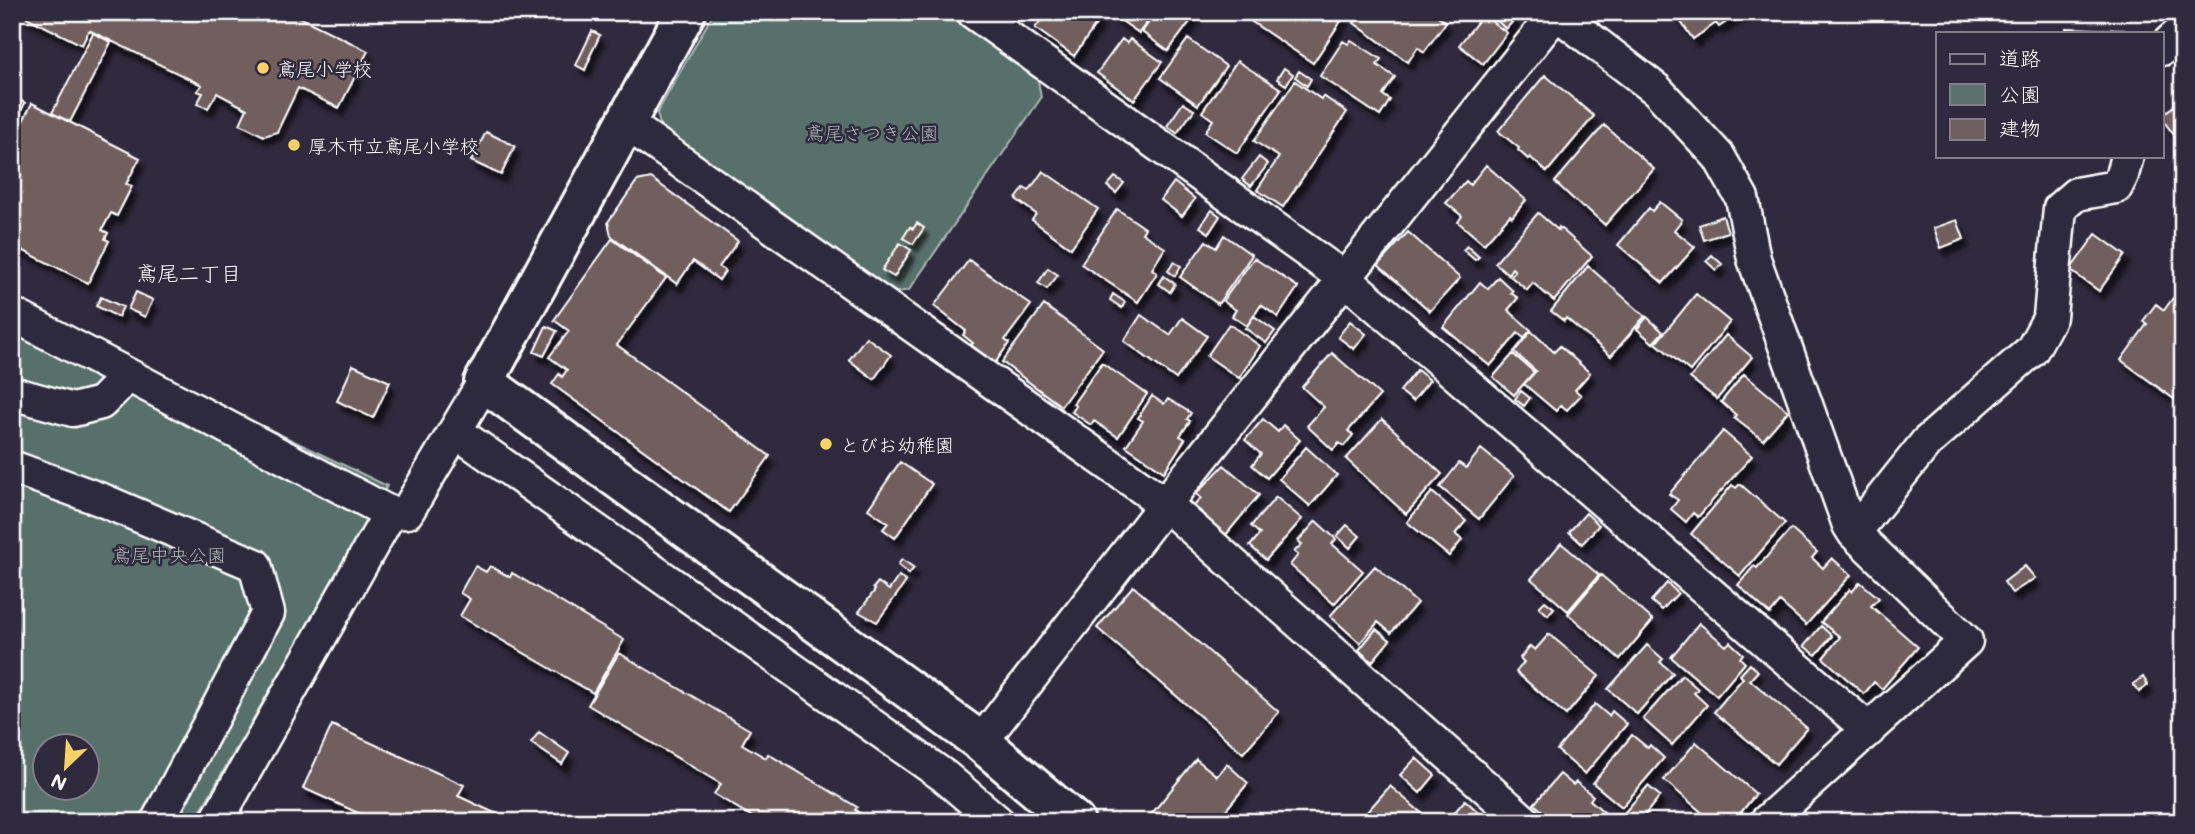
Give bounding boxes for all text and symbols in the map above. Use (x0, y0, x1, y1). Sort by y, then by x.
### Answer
legend (1936, 32, 2164, 158)
text: 道路 (1999, 44, 2041, 71)
place label: 鳶尾小学校 (277, 56, 372, 81)
marker: 鳶尾小学校 (255, 60, 271, 76)
text: 公園 (1999, 80, 2041, 107)
text: 建物 (1999, 114, 2041, 141)
park label: 鳶尾さつき公園 (805, 120, 939, 145)
place label: 厚木市立鳶尾小学校 (308, 133, 479, 158)
marker: 厚木市立鳶尾小学校 (286, 137, 302, 153)
district label: 鳶尾二丁目 (137, 259, 242, 286)
place label: とびお幼稚園 (840, 432, 954, 457)
marker: とびお幼稚園 (818, 436, 834, 452)
park label: 鳶尾中央公園 (112, 542, 226, 567)
north arrow (32, 732, 102, 802)
text: N (47, 768, 70, 797)

